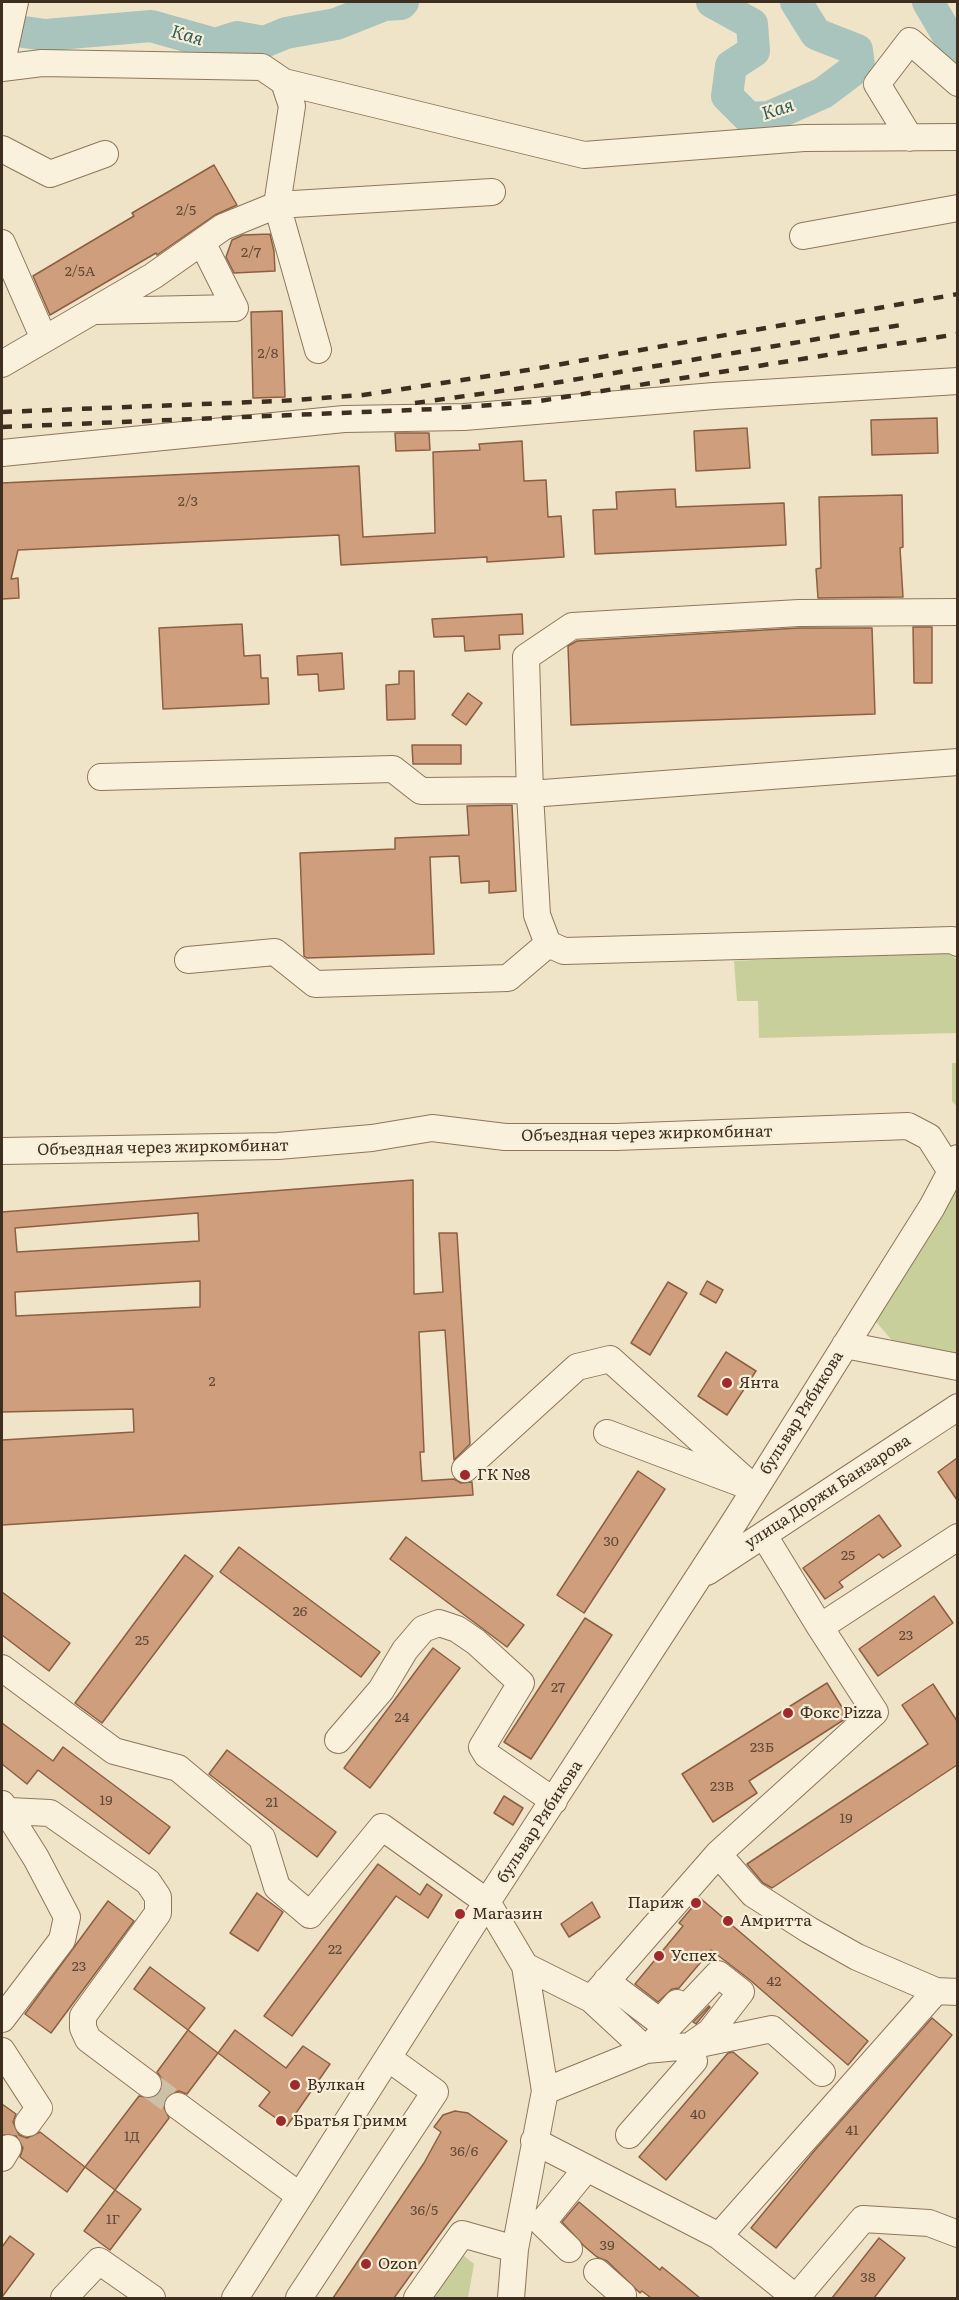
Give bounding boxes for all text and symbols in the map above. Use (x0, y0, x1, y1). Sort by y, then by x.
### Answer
water label: Кая (169, 21, 205, 51)
water label: Кая (759, 95, 797, 125)
house number: 2/5 (176, 203, 196, 219)
house number: 2/7 (241, 245, 261, 261)
house number: 2/5А (65, 264, 95, 280)
house number: 2/8 (258, 346, 278, 362)
house number: 2/3 (178, 494, 198, 510)
street label: Объездная через жиркомбинат (521, 1122, 773, 1146)
street label: Объездная через жиркомбинат (37, 1136, 289, 1160)
street label: бульвар Рябикова (756, 1348, 848, 1478)
place label: Янта (739, 1373, 779, 1393)
house number: 2 (208, 1374, 216, 1390)
marker: Янта (720, 1376, 734, 1390)
street label: улица Доржи Банзарова (741, 1431, 915, 1553)
place label: ГК №8 (477, 1465, 530, 1485)
marker: ГК №8 (458, 1468, 472, 1482)
house number: 30 (603, 1534, 619, 1550)
house number: 25 (841, 1548, 855, 1564)
house number: 26 (293, 1604, 307, 1620)
house number: 23 (899, 1628, 913, 1644)
house number: 25 (135, 1633, 149, 1649)
house number: 27 (551, 1680, 565, 1696)
place label: Фокс Pizza (800, 1703, 882, 1723)
marker: Фокс Pizza (781, 1706, 795, 1720)
house number: 24 (395, 1710, 409, 1726)
house number: 23Б (750, 1740, 774, 1756)
street label: бульвар Рябикова (493, 1757, 587, 1887)
house number: 23В (710, 1779, 734, 1795)
house number: 19 (99, 1793, 113, 1809)
house number: 21 (266, 1795, 278, 1811)
house number: 19 (839, 1811, 853, 1827)
place label: Париж (628, 1893, 684, 1913)
marker: Париж (689, 1896, 703, 1910)
place label: Магазин (472, 1904, 543, 1924)
marker: Магазин (453, 1907, 467, 1921)
place label: Амритта (740, 1911, 812, 1931)
marker: Амритта (721, 1914, 735, 1928)
house number: 22 (328, 1942, 342, 1958)
place label: Успех (671, 1946, 717, 1966)
marker: Успех (652, 1949, 666, 1963)
house number: 23 (72, 1959, 86, 1975)
house number: 42 (767, 1974, 781, 1990)
place label: Вулкан (307, 2075, 365, 2095)
marker: Вулкан (288, 2078, 302, 2092)
house number: 40 (690, 2107, 706, 2123)
place label: Братья Гримм (293, 2111, 407, 2131)
marker: Братья Гримм (274, 2114, 288, 2128)
house number: 41 (845, 2123, 859, 2139)
house number: 1Д (124, 2129, 140, 2145)
house number: 36/6 (450, 2144, 478, 2160)
house number: 36/5 (410, 2203, 438, 2219)
house number: 1Г (106, 2212, 120, 2228)
house number: 39 (600, 2238, 614, 2254)
place label: Ozon (378, 2254, 418, 2274)
marker: Ozon (359, 2257, 373, 2271)
house number: 38 (860, 2270, 876, 2286)

